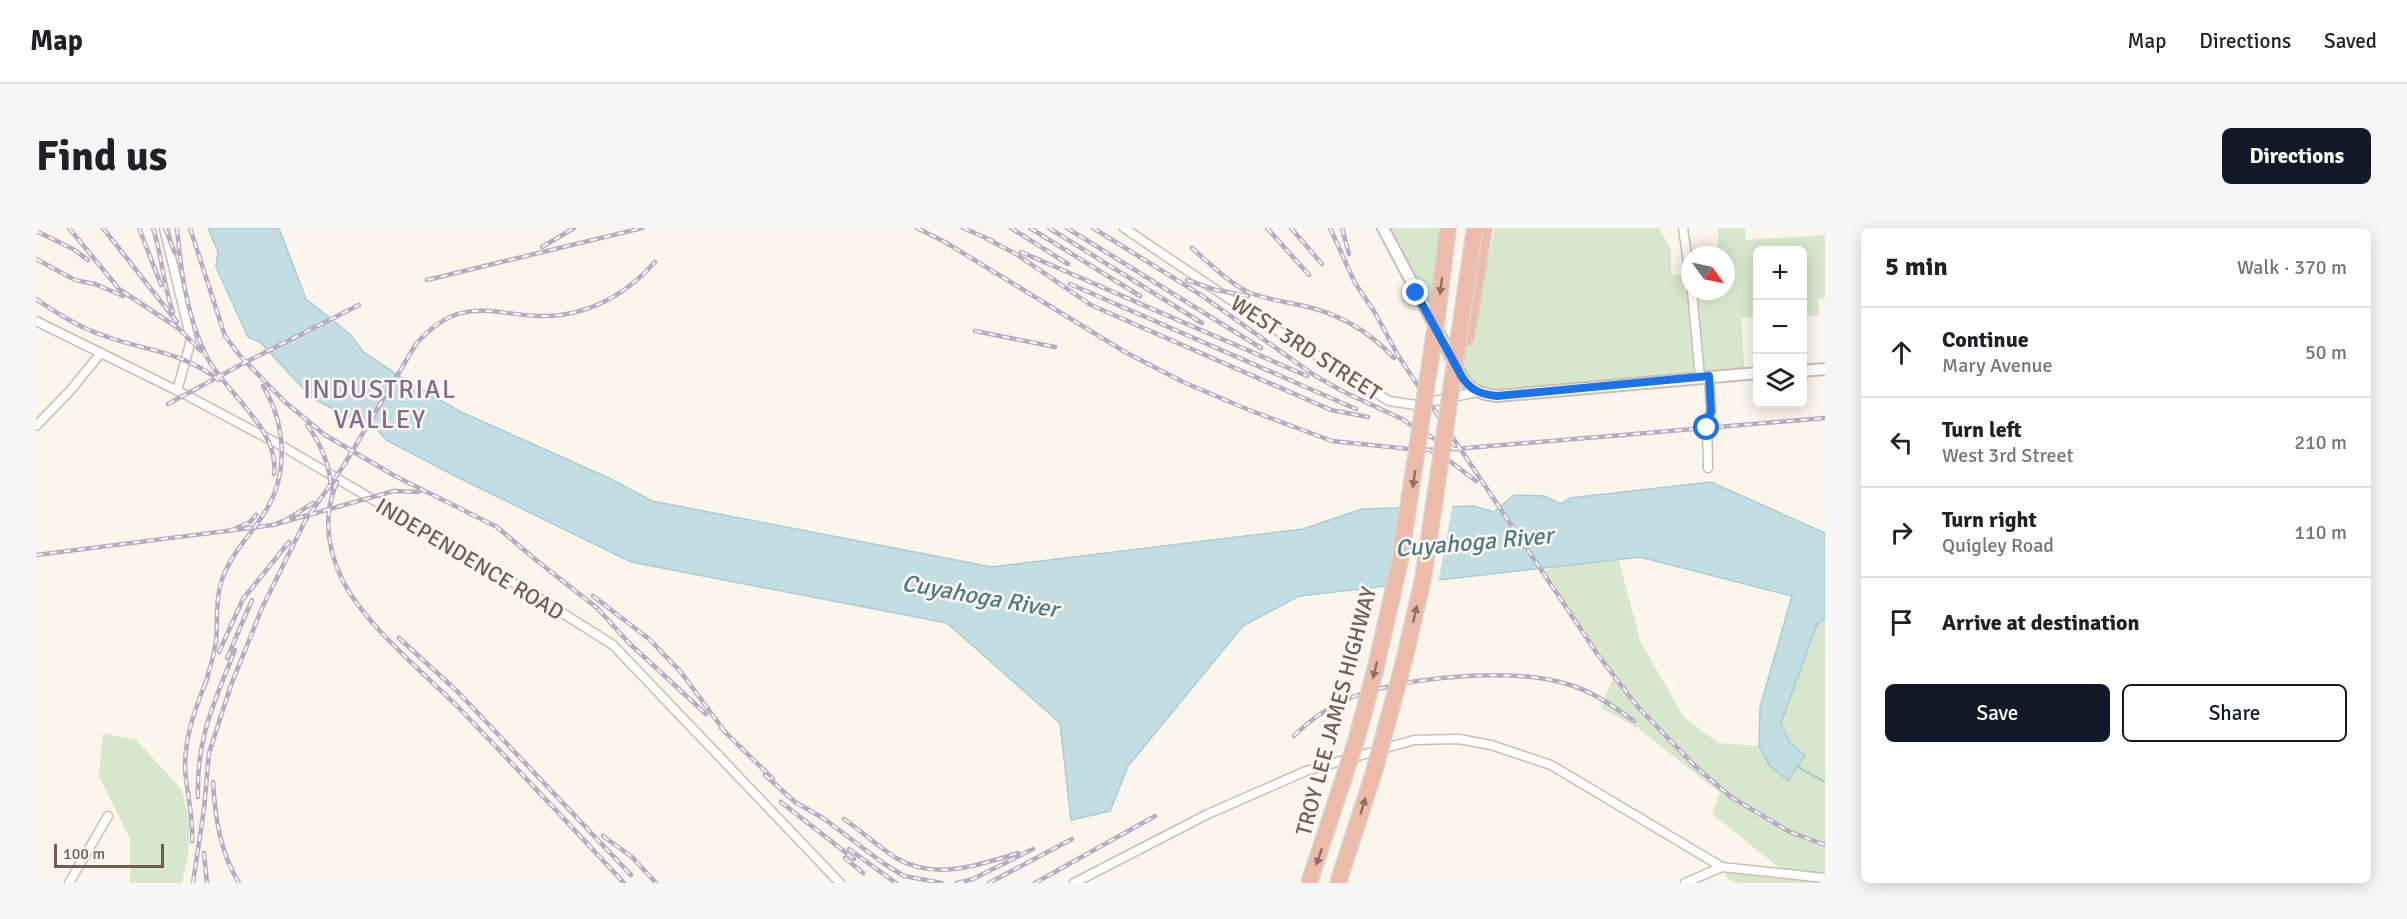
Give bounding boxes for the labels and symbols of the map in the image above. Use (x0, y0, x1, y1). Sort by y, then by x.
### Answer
north arrow (1681, 246, 1735, 300)
one-way arrow (1436, 277, 1446, 296)
route end (1402, 279, 1428, 305)
street label: WEST 3RD STREET (1226, 289, 1386, 407)
district label: INDUSTRIAL VALLEY (303, 374, 457, 436)
route start (1693, 414, 1719, 440)
one-way arrow (1409, 470, 1418, 489)
street label: INDEPENDENCE ROAD (371, 492, 569, 626)
water label: Cuyahoga River (1394, 520, 1557, 564)
water label: Cuyahoga River (899, 567, 1064, 625)
street label: TROY LEE JAMES HIGHWAY (1290, 584, 1382, 838)
one-way arrow (1410, 605, 1420, 623)
one-way arrow (1370, 661, 1379, 679)
one-way arrow (1359, 797, 1368, 815)
scale bar (54, 841, 164, 868)
one-way arrow (1313, 848, 1323, 866)

